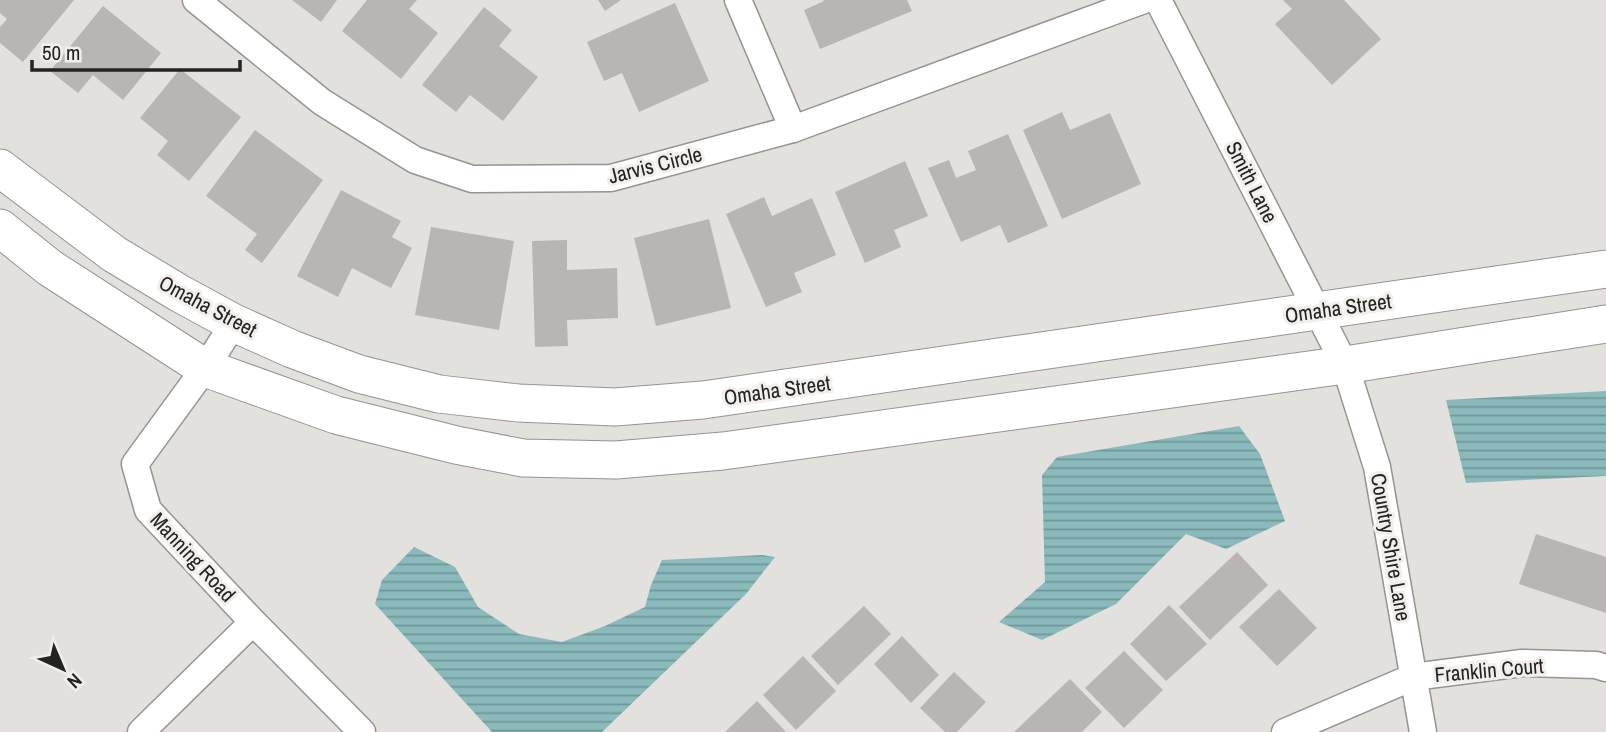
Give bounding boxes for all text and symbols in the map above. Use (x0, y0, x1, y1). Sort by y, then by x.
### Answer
scale bar (32, 28, 240, 72)
text: 50 m (42, 38, 80, 67)
street label: Smith Lane (1219, 136, 1285, 228)
street label: Jarvis Circle (605, 139, 705, 191)
street label: Omaha Street (154, 268, 262, 344)
street label: Omaha Street (1283, 286, 1393, 330)
street label: Omaha Street (722, 368, 832, 412)
street label: Country Shire Lane (1364, 471, 1418, 623)
street label: Manning Road (144, 506, 242, 608)
north arrow (28, 634, 98, 704)
street label: Franklin Court (1433, 651, 1545, 689)
text: N (62, 668, 88, 694)

